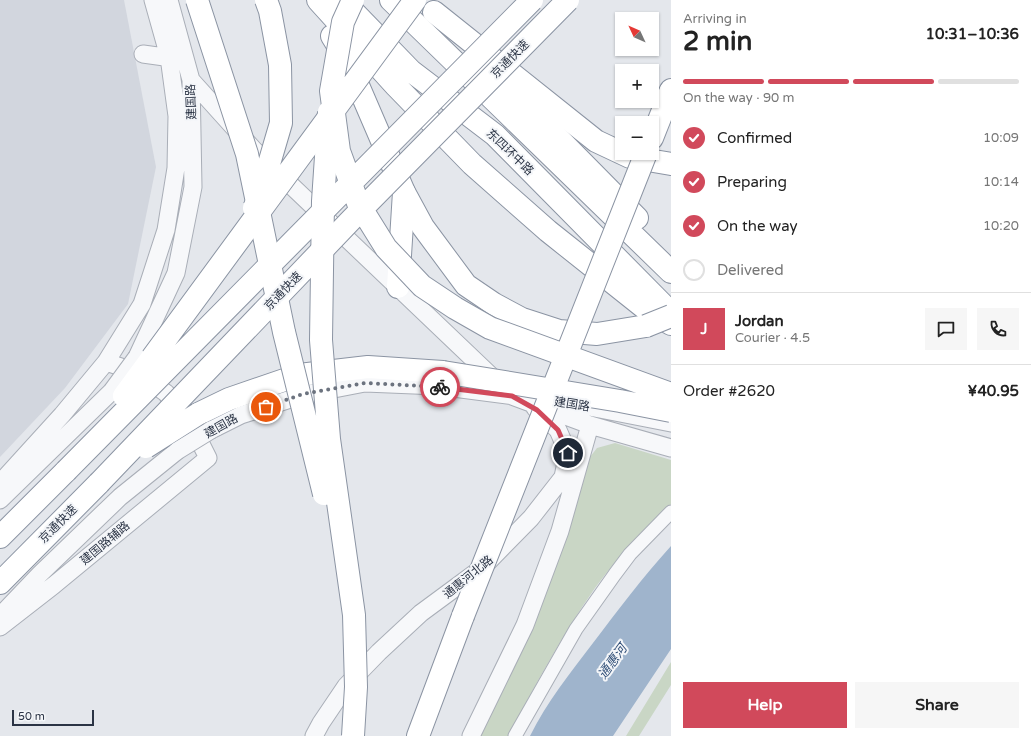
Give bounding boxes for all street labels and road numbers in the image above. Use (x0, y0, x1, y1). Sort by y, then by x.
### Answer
street label: 京通快速 (488, 37, 532, 81)
street label: 建国路 (183, 84, 199, 120)
street label: 东四环中路 (484, 126, 536, 178)
street label: 京通快速 (261, 269, 305, 313)
street label: 建国路 (553, 394, 591, 414)
street label: 建国路 (202, 411, 240, 441)
street label: 京通快速 (36, 502, 80, 546)
street label: 建国路辅路 (78, 518, 132, 568)
street label: 通惠河北路 (440, 553, 496, 601)

